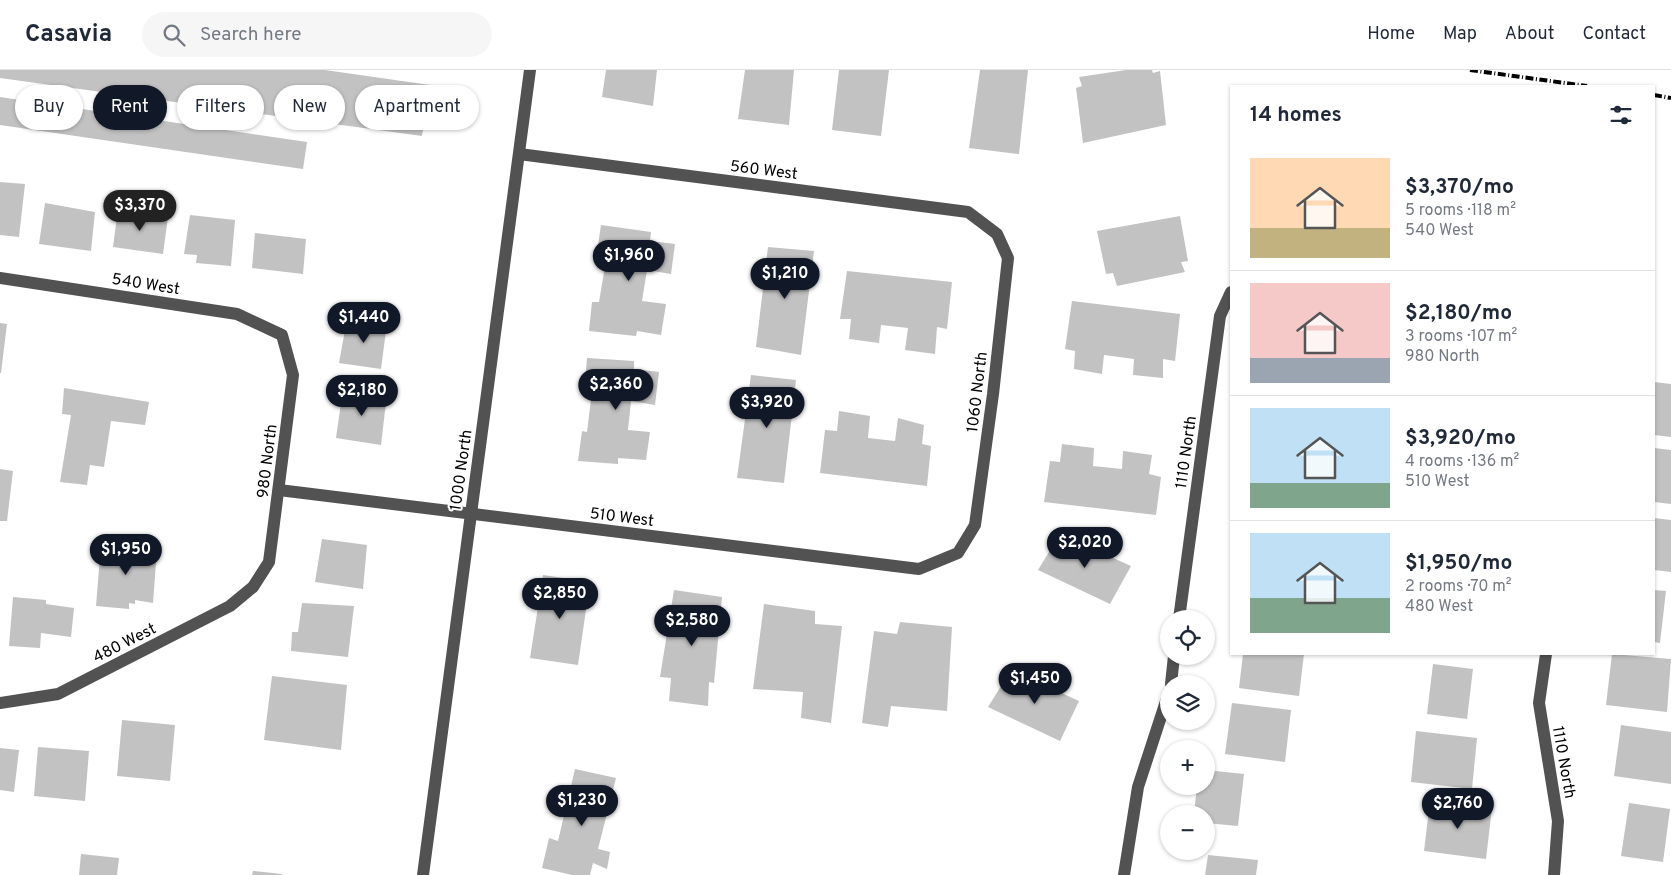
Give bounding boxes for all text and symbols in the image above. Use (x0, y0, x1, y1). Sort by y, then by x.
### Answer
search box (142, 12, 492, 57)
text: Casavia (25, 20, 112, 50)
icon: search (160, 21, 188, 49)
text: Search here (200, 23, 302, 47)
text: Home (1367, 23, 1415, 46)
text: Map (1443, 23, 1477, 46)
text: About (1505, 23, 1554, 46)
text: Contact (1582, 23, 1646, 46)
chip: Buy (15, 85, 83, 130)
chip: Rent (93, 85, 167, 130)
chip: Filters (177, 85, 264, 130)
chip: New (274, 85, 345, 130)
chip: Apartment (355, 85, 479, 130)
icon: filters (1607, 101, 1635, 129)
text: 14 homes (1250, 102, 1342, 129)
street label: 560 West (729, 157, 799, 185)
text: $3,370/mo (1405, 174, 1514, 201)
icon: home (1290, 178, 1350, 238)
pin: $3,370 (99, 190, 181, 232)
text: $3,370 (114, 196, 166, 216)
text: 5 rooms · 118 m² (1405, 201, 1516, 221)
text: 540 West (1405, 221, 1474, 241)
pin: $1,960 (588, 240, 670, 282)
text: $1,960 (604, 246, 654, 266)
pin: $1,210 (744, 258, 826, 300)
text: $1,210 (762, 264, 808, 284)
street label: 540 West (110, 270, 181, 300)
text: $2,180/mo (1405, 300, 1512, 327)
pin: $1,440 (323, 302, 405, 344)
icon: home (1290, 303, 1350, 363)
text: $1,440 (338, 308, 390, 328)
text: 3 rooms · 107 m² (1405, 327, 1517, 347)
text: 980 North (1405, 347, 1480, 367)
street label: 1060 North (963, 351, 993, 434)
pin: $2,360 (575, 368, 657, 411)
pin: $2,180 (321, 374, 403, 417)
text: $2,360 (589, 375, 643, 395)
text: $2,180 (337, 381, 387, 401)
pin: $3,920 (726, 386, 808, 429)
text: $3,920 (741, 393, 794, 413)
street label: 1110 North (1172, 415, 1202, 490)
street label: 980 North (254, 423, 282, 499)
text: $3,920/mo (1405, 425, 1516, 452)
street label: 1000 North (446, 428, 478, 512)
icon: home (1290, 428, 1350, 488)
text: 4 rooms · 136 m² (1405, 452, 1519, 472)
text: 510 West (1405, 472, 1470, 492)
street label: 510 West (588, 504, 655, 532)
pin: $2,020 (1044, 526, 1126, 569)
text: $2,020 (1058, 533, 1112, 553)
pin: $1,950 (85, 534, 167, 576)
text: $1,950 (101, 540, 151, 560)
text: $1,950/mo (1405, 550, 1512, 577)
icon: home (1290, 553, 1350, 613)
text: 2 rooms · 70 m² (1405, 577, 1512, 597)
pin: $2,850 (519, 578, 601, 620)
text: $2,850 (533, 584, 587, 604)
text: 480 West (1405, 597, 1473, 617)
pin: $2,580 (651, 604, 733, 647)
map controls (1160, 610, 1215, 860)
button: locate (1160, 610, 1215, 665)
text: $2,580 (665, 611, 719, 631)
street label: 480 West (90, 619, 160, 668)
pin: $1,450 (994, 662, 1076, 705)
text: $1,450 (1010, 669, 1060, 689)
button: layers (1160, 675, 1215, 730)
street label: 1110 North (1547, 724, 1579, 800)
button: + (1160, 740, 1215, 795)
pin: $1,230 (541, 784, 623, 827)
pin: $2,760 (1417, 788, 1499, 830)
text: $1,230 (557, 791, 607, 811)
text: $2,760 (1433, 794, 1483, 814)
button: − (1160, 805, 1215, 860)

